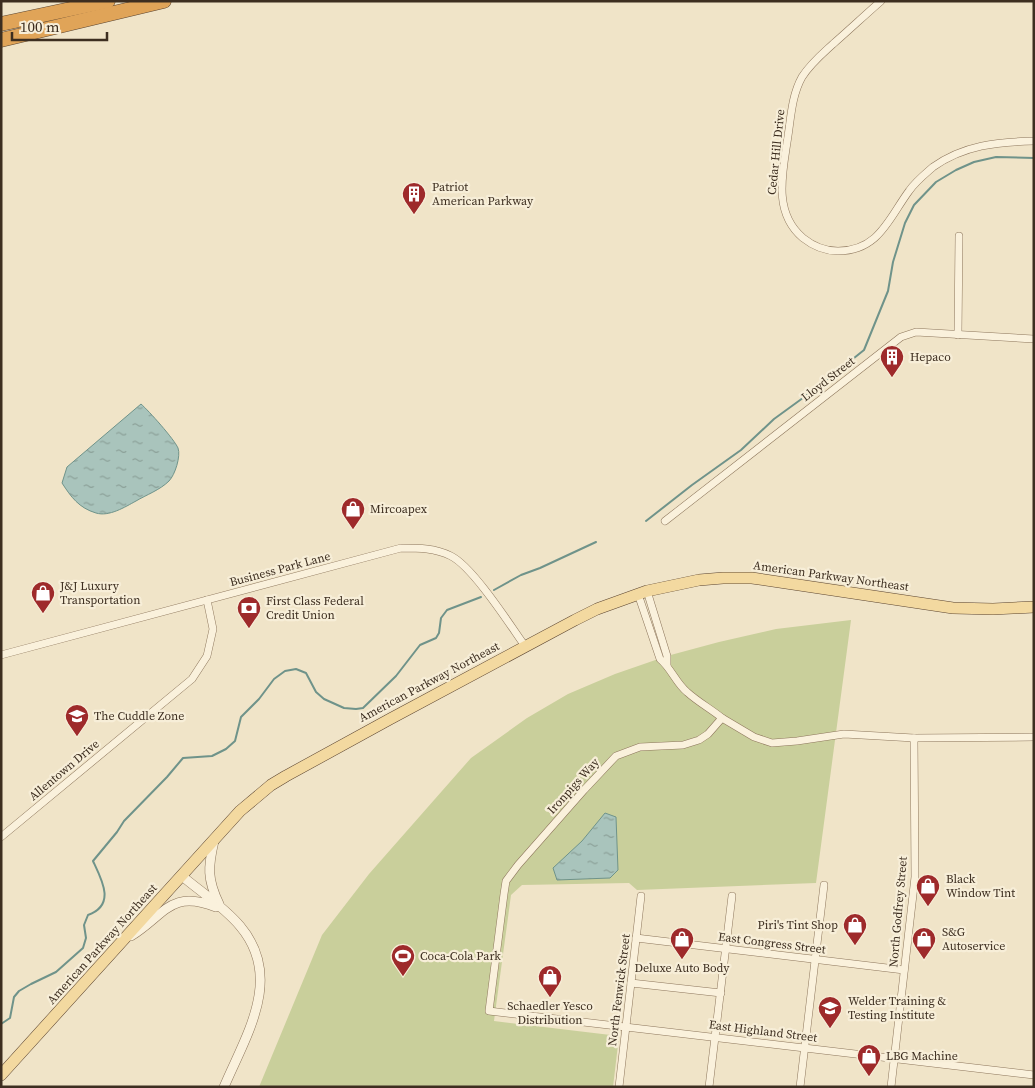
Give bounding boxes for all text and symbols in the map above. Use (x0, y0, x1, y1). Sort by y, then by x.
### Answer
scale bar (12, 10, 108, 42)
text: 100 m (20, 16, 60, 37)
street label: Cedar Hill Drive (764, 108, 788, 196)
place label: Patriot American Parkway (432, 179, 534, 209)
building icon: Patriot American Parkway (401, 181, 427, 215)
building icon: Hepaco (879, 344, 905, 378)
place label: Hepaco (910, 349, 951, 365)
street label: Lloyd Street (798, 353, 858, 405)
shop icon: Mircoapex (340, 496, 366, 530)
place label: Mircoapex (370, 501, 428, 517)
street label: Business Park Lane (228, 548, 332, 590)
street label: American Parkway Northeast (752, 557, 910, 595)
place label: J&J Luxury Transportation (59, 578, 140, 608)
shop icon: J&J Luxury Transportation (30, 580, 56, 614)
place label: First Class Federal Credit Union (266, 593, 364, 623)
bank icon: First Class Federal Credit Union (236, 595, 262, 629)
street label: American Parkway Northeast (356, 638, 502, 726)
school or university icon: The Cuddle Zone (64, 703, 90, 737)
place label: The Cuddle Zone (94, 708, 184, 724)
street label: Allentown Drive (25, 736, 103, 804)
street label: Ironpigs Way (544, 754, 603, 817)
street label: North Godfrey Street (885, 856, 911, 968)
place label: Black Window Tint (946, 871, 1015, 901)
shop icon: Black Window Tint (915, 873, 941, 907)
street label: American Parkway Northeast (44, 880, 161, 1008)
shop icon: Piri's Tint Shop (842, 912, 868, 946)
place label: Piri's Tint Shop (758, 917, 838, 933)
place label: S&G Autoservice (942, 924, 1005, 954)
shop icon: Deluxe Auto Body (669, 926, 695, 960)
shop icon: S&G Autoservice (911, 926, 937, 960)
street label: East Congress Street (717, 928, 827, 958)
street label: North Fenwick Street (604, 933, 634, 1047)
sports icon: Coca-Cola Park (390, 943, 416, 977)
place label: Coca-Cola Park (420, 948, 501, 964)
place label: Deluxe Auto Body (635, 960, 730, 976)
shop icon: Schaedler Yesco Distribution (537, 964, 563, 998)
place label: Welder Training & Testing Institute (848, 993, 946, 1023)
school or university icon: Welder Training & Testing Institute (817, 995, 843, 1029)
place label: Schaedler Yesco Distribution (507, 998, 593, 1028)
street label: East Highland Street (708, 1016, 818, 1046)
shop icon: LBG Machine (856, 1043, 882, 1077)
place label: LBG Machine (886, 1048, 958, 1064)

